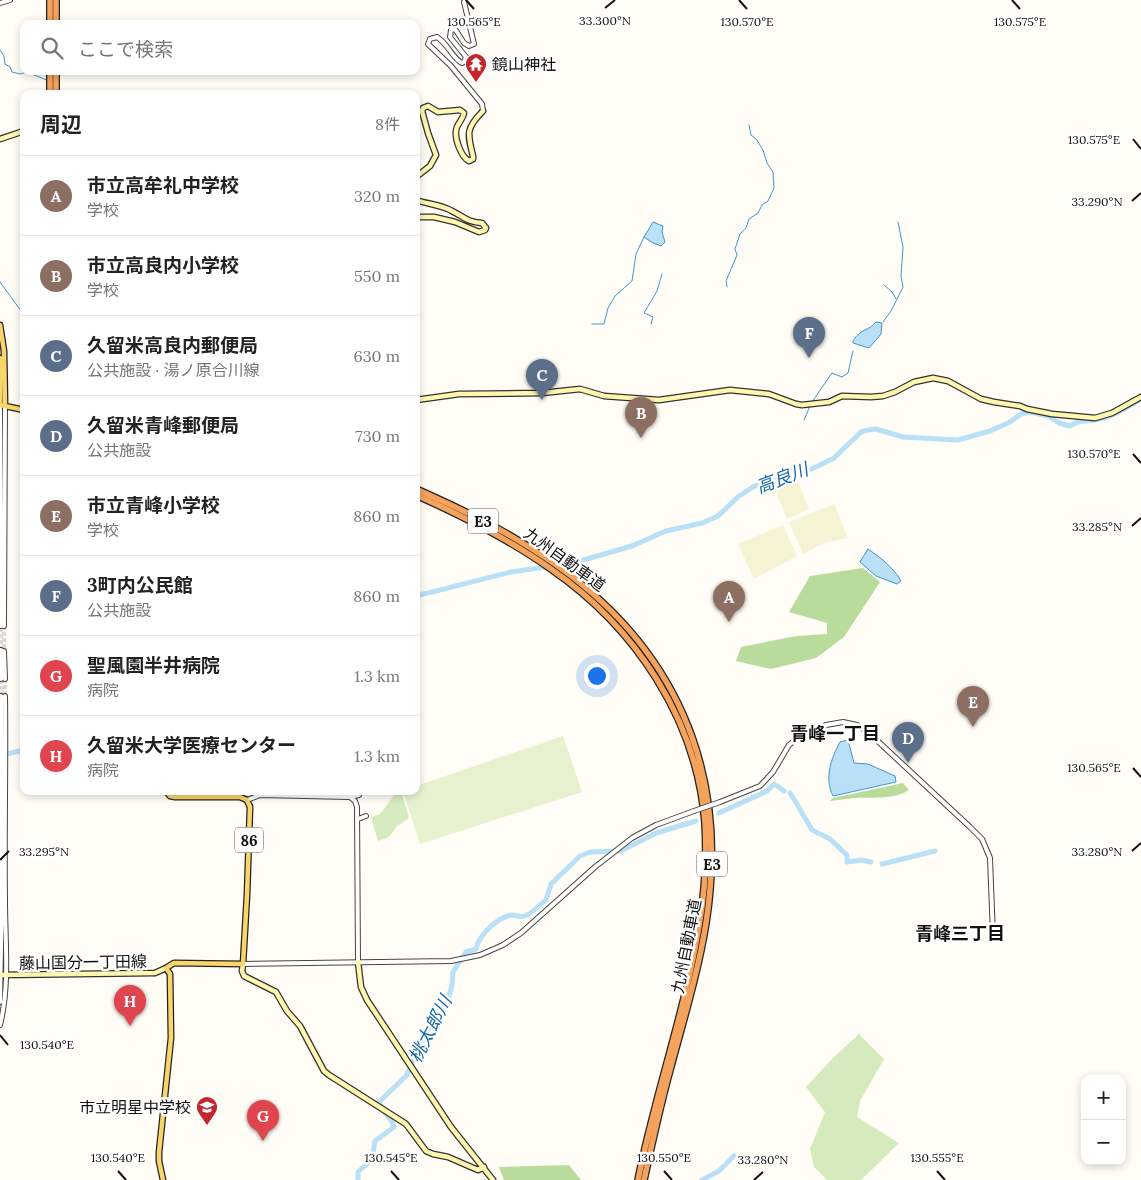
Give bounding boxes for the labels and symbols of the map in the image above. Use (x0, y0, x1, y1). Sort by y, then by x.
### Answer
text: 33.300°N (579, 13, 631, 28)
text: 130.565°E (447, 14, 501, 29)
text: 130.570°E (720, 14, 774, 29)
text: 130.575°E (994, 14, 1046, 29)
temple icon: 鏡山神社 (464, 52, 488, 83)
place label: 鏡山神社 (492, 54, 556, 74)
text: 130.575°E (1068, 132, 1120, 147)
text: 33.290°N (1071, 194, 1123, 209)
pin: F (793, 317, 825, 358)
pin: C (526, 359, 558, 400)
pin: B (625, 397, 657, 438)
text: 130.570°E (1067, 446, 1121, 461)
water label: 高良川 (753, 457, 813, 498)
road number: E3 (468, 508, 498, 534)
text: 33.285°N (1072, 519, 1122, 534)
street label: 九州自動車道 (520, 523, 610, 595)
pin: A (713, 581, 745, 622)
your location (584, 663, 610, 689)
pin: E (957, 686, 989, 727)
district label: 青峰一丁目 (790, 722, 880, 745)
pin: D (892, 722, 924, 763)
text: 130.565°E (1067, 760, 1121, 775)
road number: 86 (235, 828, 263, 852)
text: 33.295°N (19, 844, 69, 859)
text: 33.280°N (1072, 844, 1122, 859)
road number: E3 (697, 852, 727, 876)
street label: 九州自動車道 (667, 897, 705, 995)
district label: 青峰三丁目 (915, 922, 1005, 945)
street label: 藤山国分一丁田線 (19, 951, 147, 973)
pin: H (114, 985, 146, 1026)
water label: 桃太郎川 (403, 990, 457, 1066)
text: 130.540°E (20, 1037, 74, 1052)
school or university icon: 市立明星中学校 (195, 1095, 219, 1126)
place label: 市立明星中学校 (79, 1097, 191, 1117)
pin: G (247, 1100, 279, 1141)
text: 130.540°E (91, 1150, 145, 1165)
text: 130.545°E (364, 1150, 418, 1165)
text: 130.550°E (637, 1150, 691, 1165)
text: 130.555°E (910, 1150, 964, 1165)
text: 33.280°N (738, 1152, 788, 1167)

